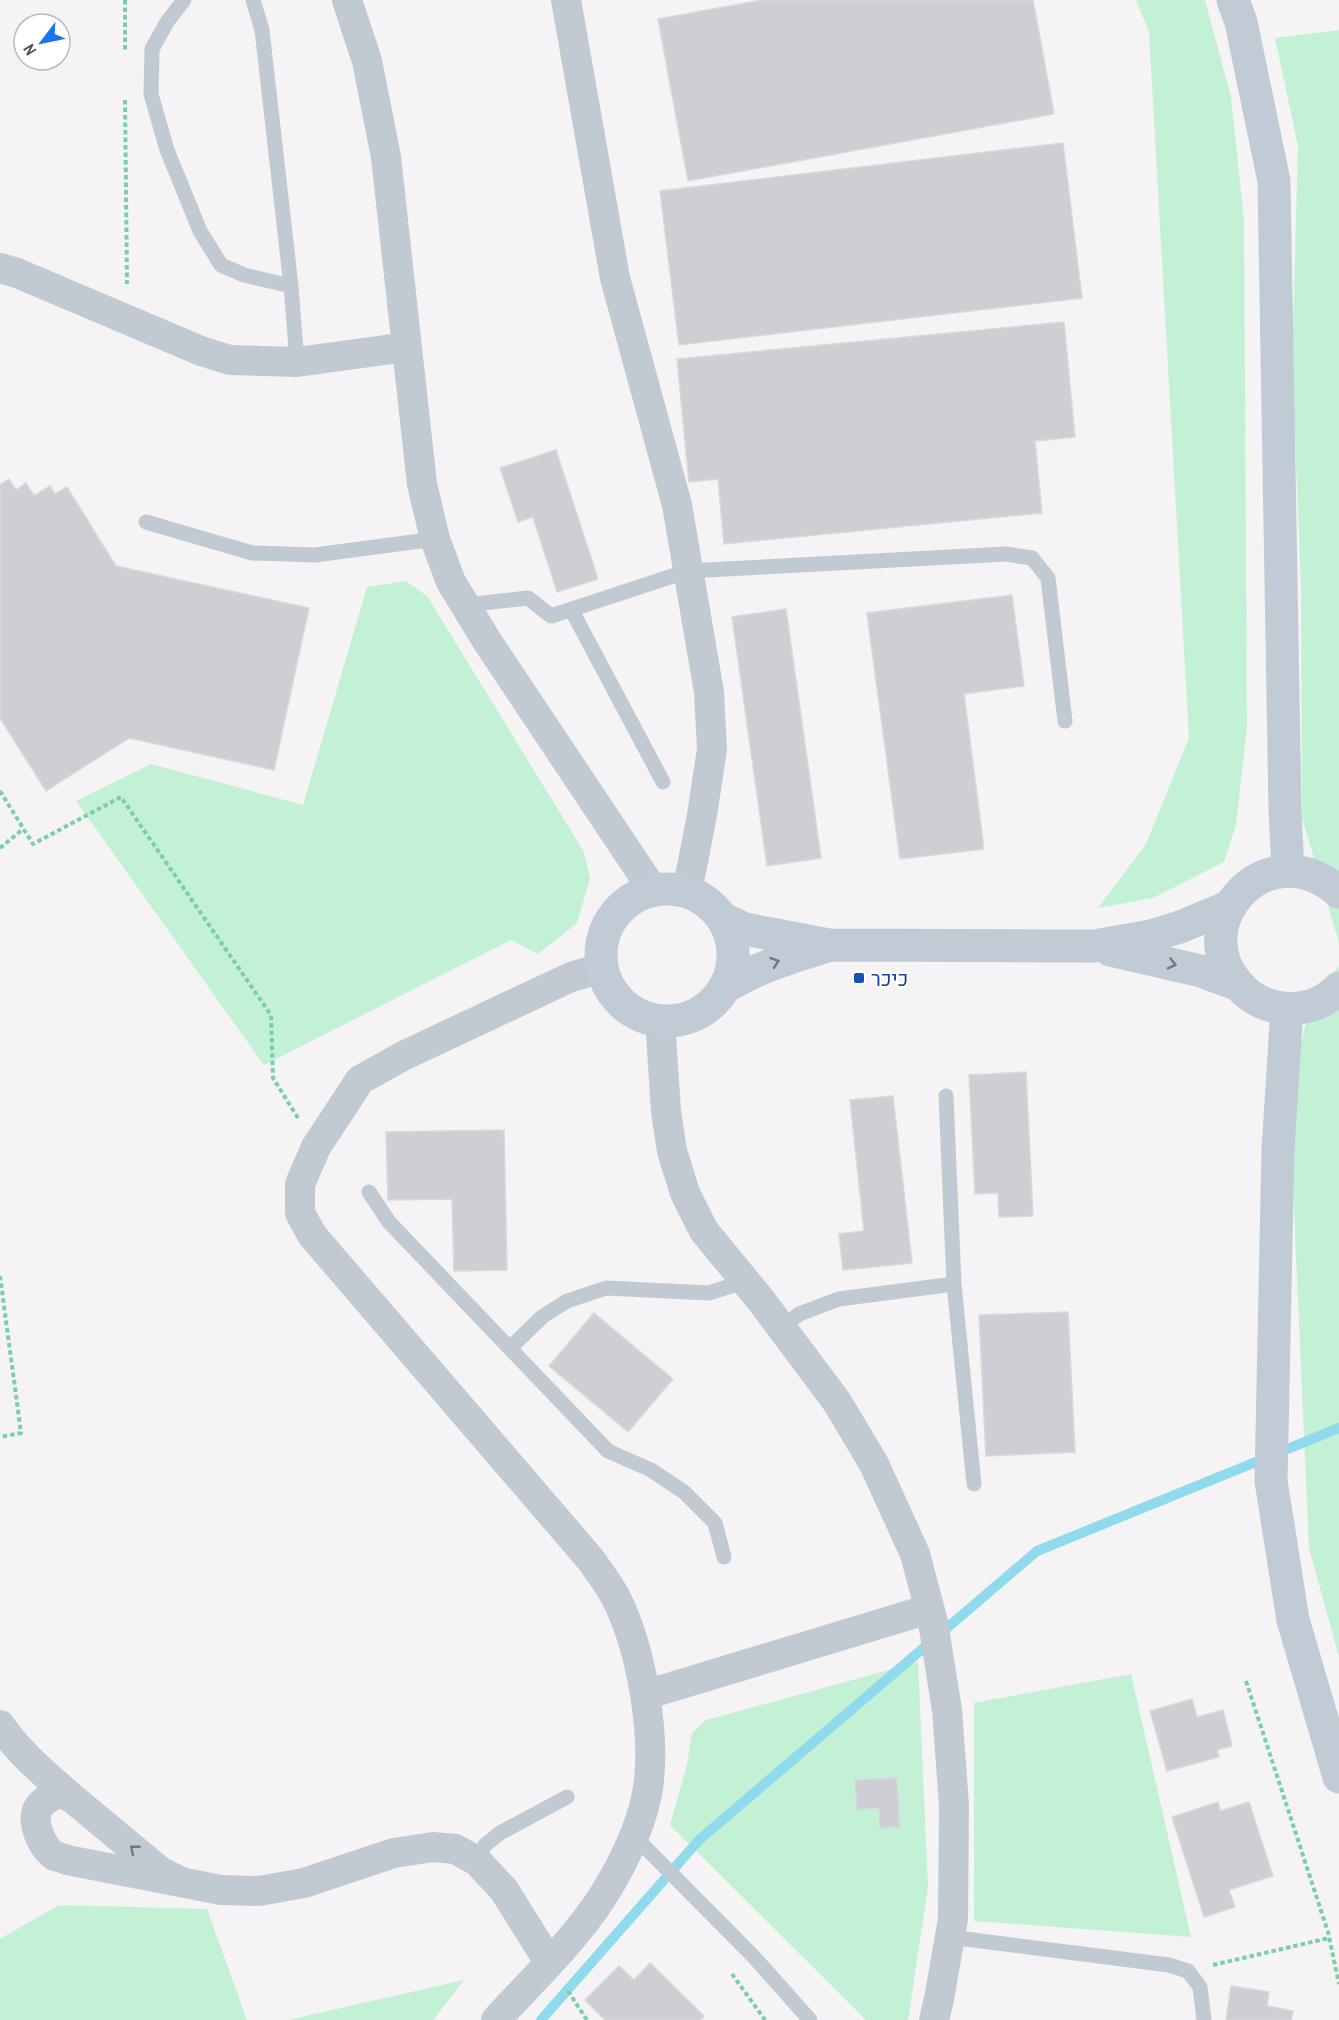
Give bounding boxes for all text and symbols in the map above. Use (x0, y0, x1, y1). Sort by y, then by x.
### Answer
north arrow (12, 12, 72, 72)
text: N (17, 40, 41, 60)
one-way arrow (1166, 956, 1176, 969)
one-way arrow (769, 957, 780, 970)
place label: כיכר (871, 965, 908, 992)
marker: כיכר (852, 971, 866, 985)
one-way arrow (130, 1845, 141, 1856)

